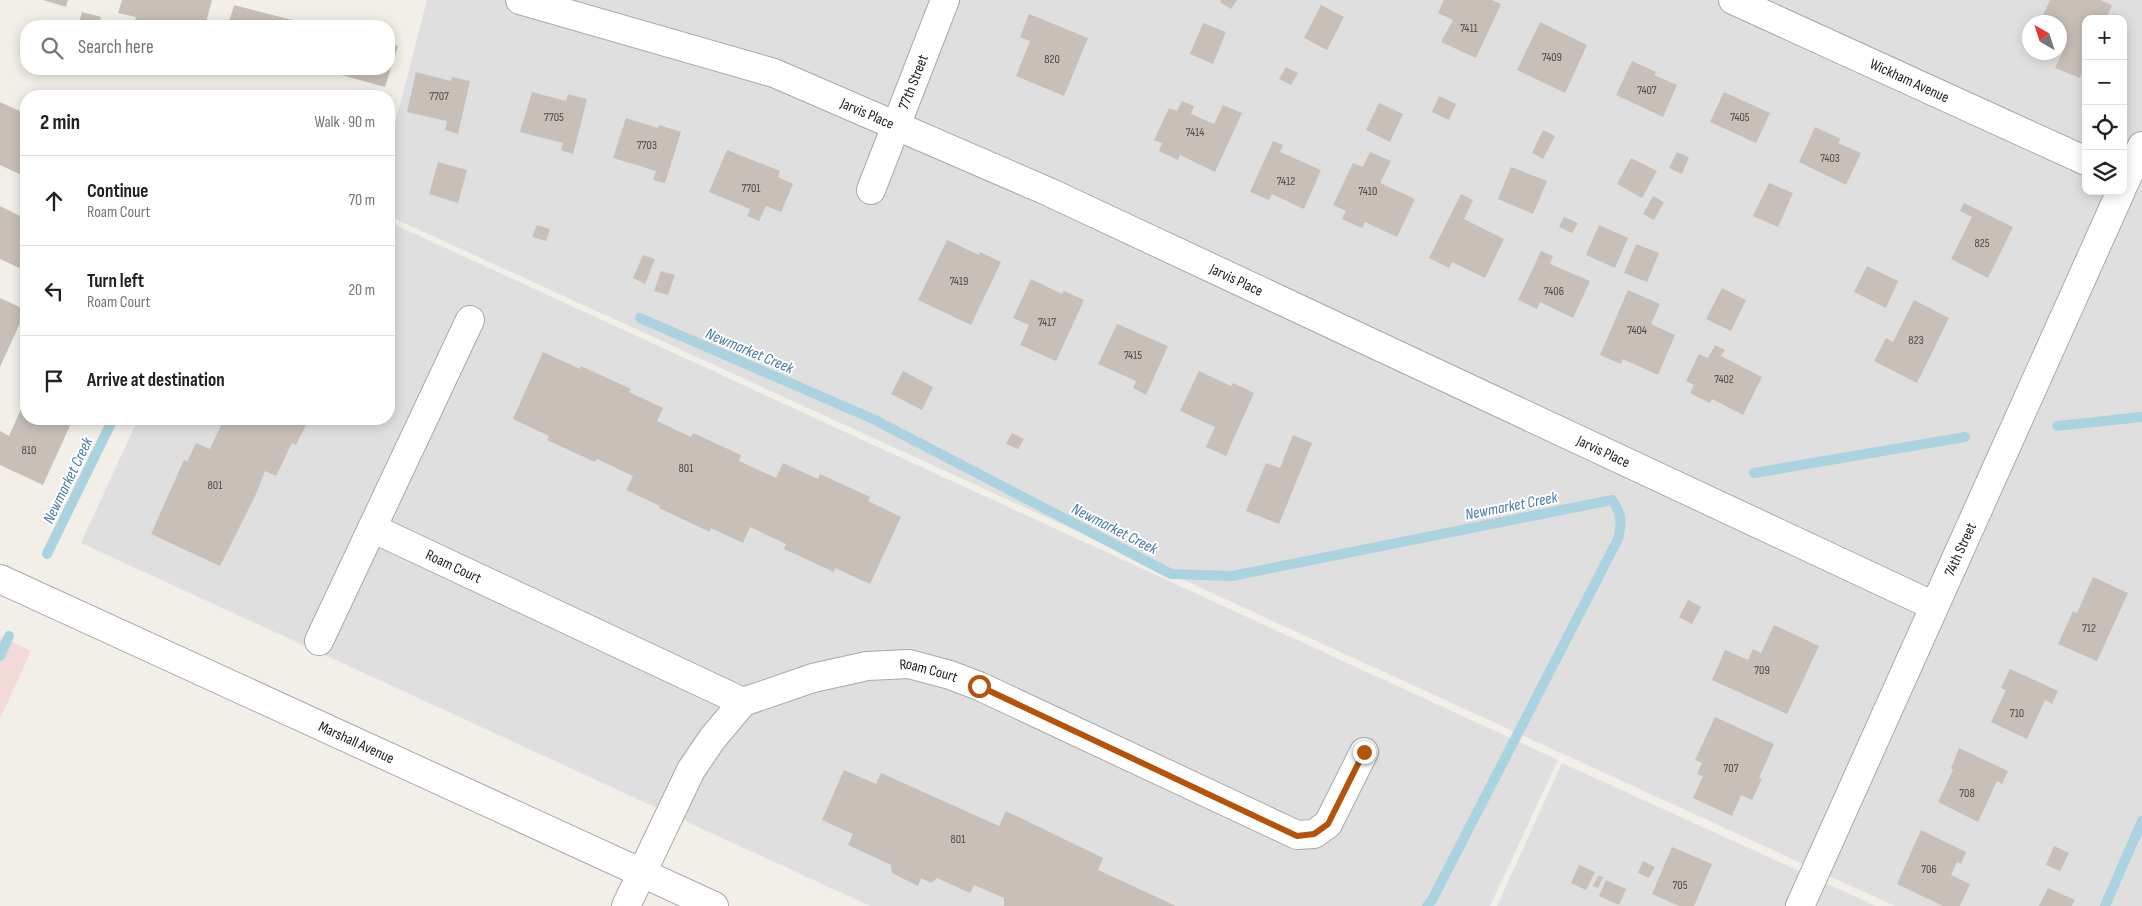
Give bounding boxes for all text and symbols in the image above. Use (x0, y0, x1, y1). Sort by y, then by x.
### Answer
north arrow (2022, 15, 2067, 60)
map controls (2082, 15, 2127, 195)
button: + (2082, 15, 2127, 60)
search box (20, 20, 395, 75)
house number: 7411 (1460, 21, 1479, 36)
icon: search (38, 34, 66, 62)
text: Search here (78, 36, 154, 59)
house number: 7409 (1542, 50, 1562, 65)
street label: 77th Street (894, 52, 933, 112)
house number: 820 (1044, 52, 1060, 67)
street label: Wickham Avenue (1867, 55, 1952, 107)
button: − (2082, 60, 2127, 105)
house number: 7407 (1637, 83, 1657, 98)
house number: 7707 (429, 89, 449, 104)
street label: Jarvis Place (836, 94, 897, 134)
button: locate (2082, 105, 2127, 150)
text: 2 min (40, 110, 80, 135)
house number: 7705 (544, 110, 564, 125)
house number: 7405 (1730, 110, 1750, 125)
text: Walk · 90 m (314, 113, 375, 132)
house number: 7414 (1186, 125, 1204, 140)
house number: 7703 (637, 138, 657, 153)
button: layers (2082, 150, 2127, 195)
house number: 7403 (1820, 151, 1840, 166)
house number: 7412 (1277, 174, 1295, 189)
text: Continue (87, 180, 148, 203)
house number: 7701 (741, 181, 761, 196)
house number: 7410 (1359, 184, 1377, 199)
icon: ahead (40, 187, 68, 215)
text: 70 m (349, 191, 375, 210)
text: Roam Court (87, 203, 150, 222)
house number: 825 (1974, 236, 1990, 251)
street label: Jarvis Place (1206, 259, 1266, 301)
text: Turn left (87, 270, 144, 293)
house number: 7419 (950, 274, 968, 289)
icon: left (40, 277, 68, 305)
text: 20 m (348, 281, 375, 300)
house number: 7406 (1544, 284, 1564, 299)
text: Roam Court (87, 293, 150, 312)
house number: 7417 (1038, 315, 1056, 330)
house number: 7404 (1627, 323, 1647, 338)
water label: Newmarket Creek (703, 324, 797, 379)
house number: 823 (1908, 333, 1924, 348)
house number: 7415 (1124, 348, 1142, 363)
icon: arrive (40, 367, 68, 395)
text: Arrive at destination (87, 369, 225, 392)
house number: 7402 (1714, 372, 1734, 387)
street label: Jarvis Place (1573, 431, 1633, 472)
water label: Newmarket Creek (39, 434, 98, 527)
house number: 810 (22, 443, 36, 458)
house number: 801 (679, 461, 694, 476)
house number: 801 (208, 478, 223, 493)
water label: Newmarket Creek (1464, 488, 1560, 525)
water label: Newmarket Creek (1068, 500, 1161, 559)
street label: 74th Street (1940, 519, 1981, 579)
street label: Roam Court (422, 545, 485, 588)
house number: 712 (2082, 621, 2096, 636)
street label: Roam Court (899, 655, 961, 687)
house number: 709 (1754, 663, 1770, 678)
route start (968, 675, 991, 698)
house number: 710 (2010, 706, 2024, 721)
street label: Marshall Avenue (315, 717, 397, 768)
route end (1353, 741, 1376, 764)
house number: 707 (1724, 761, 1739, 776)
house number: 708 (1959, 786, 1975, 801)
house number: 801 (951, 832, 966, 847)
house number: 706 (1921, 862, 1937, 877)
house number: 705 (1673, 878, 1688, 893)

